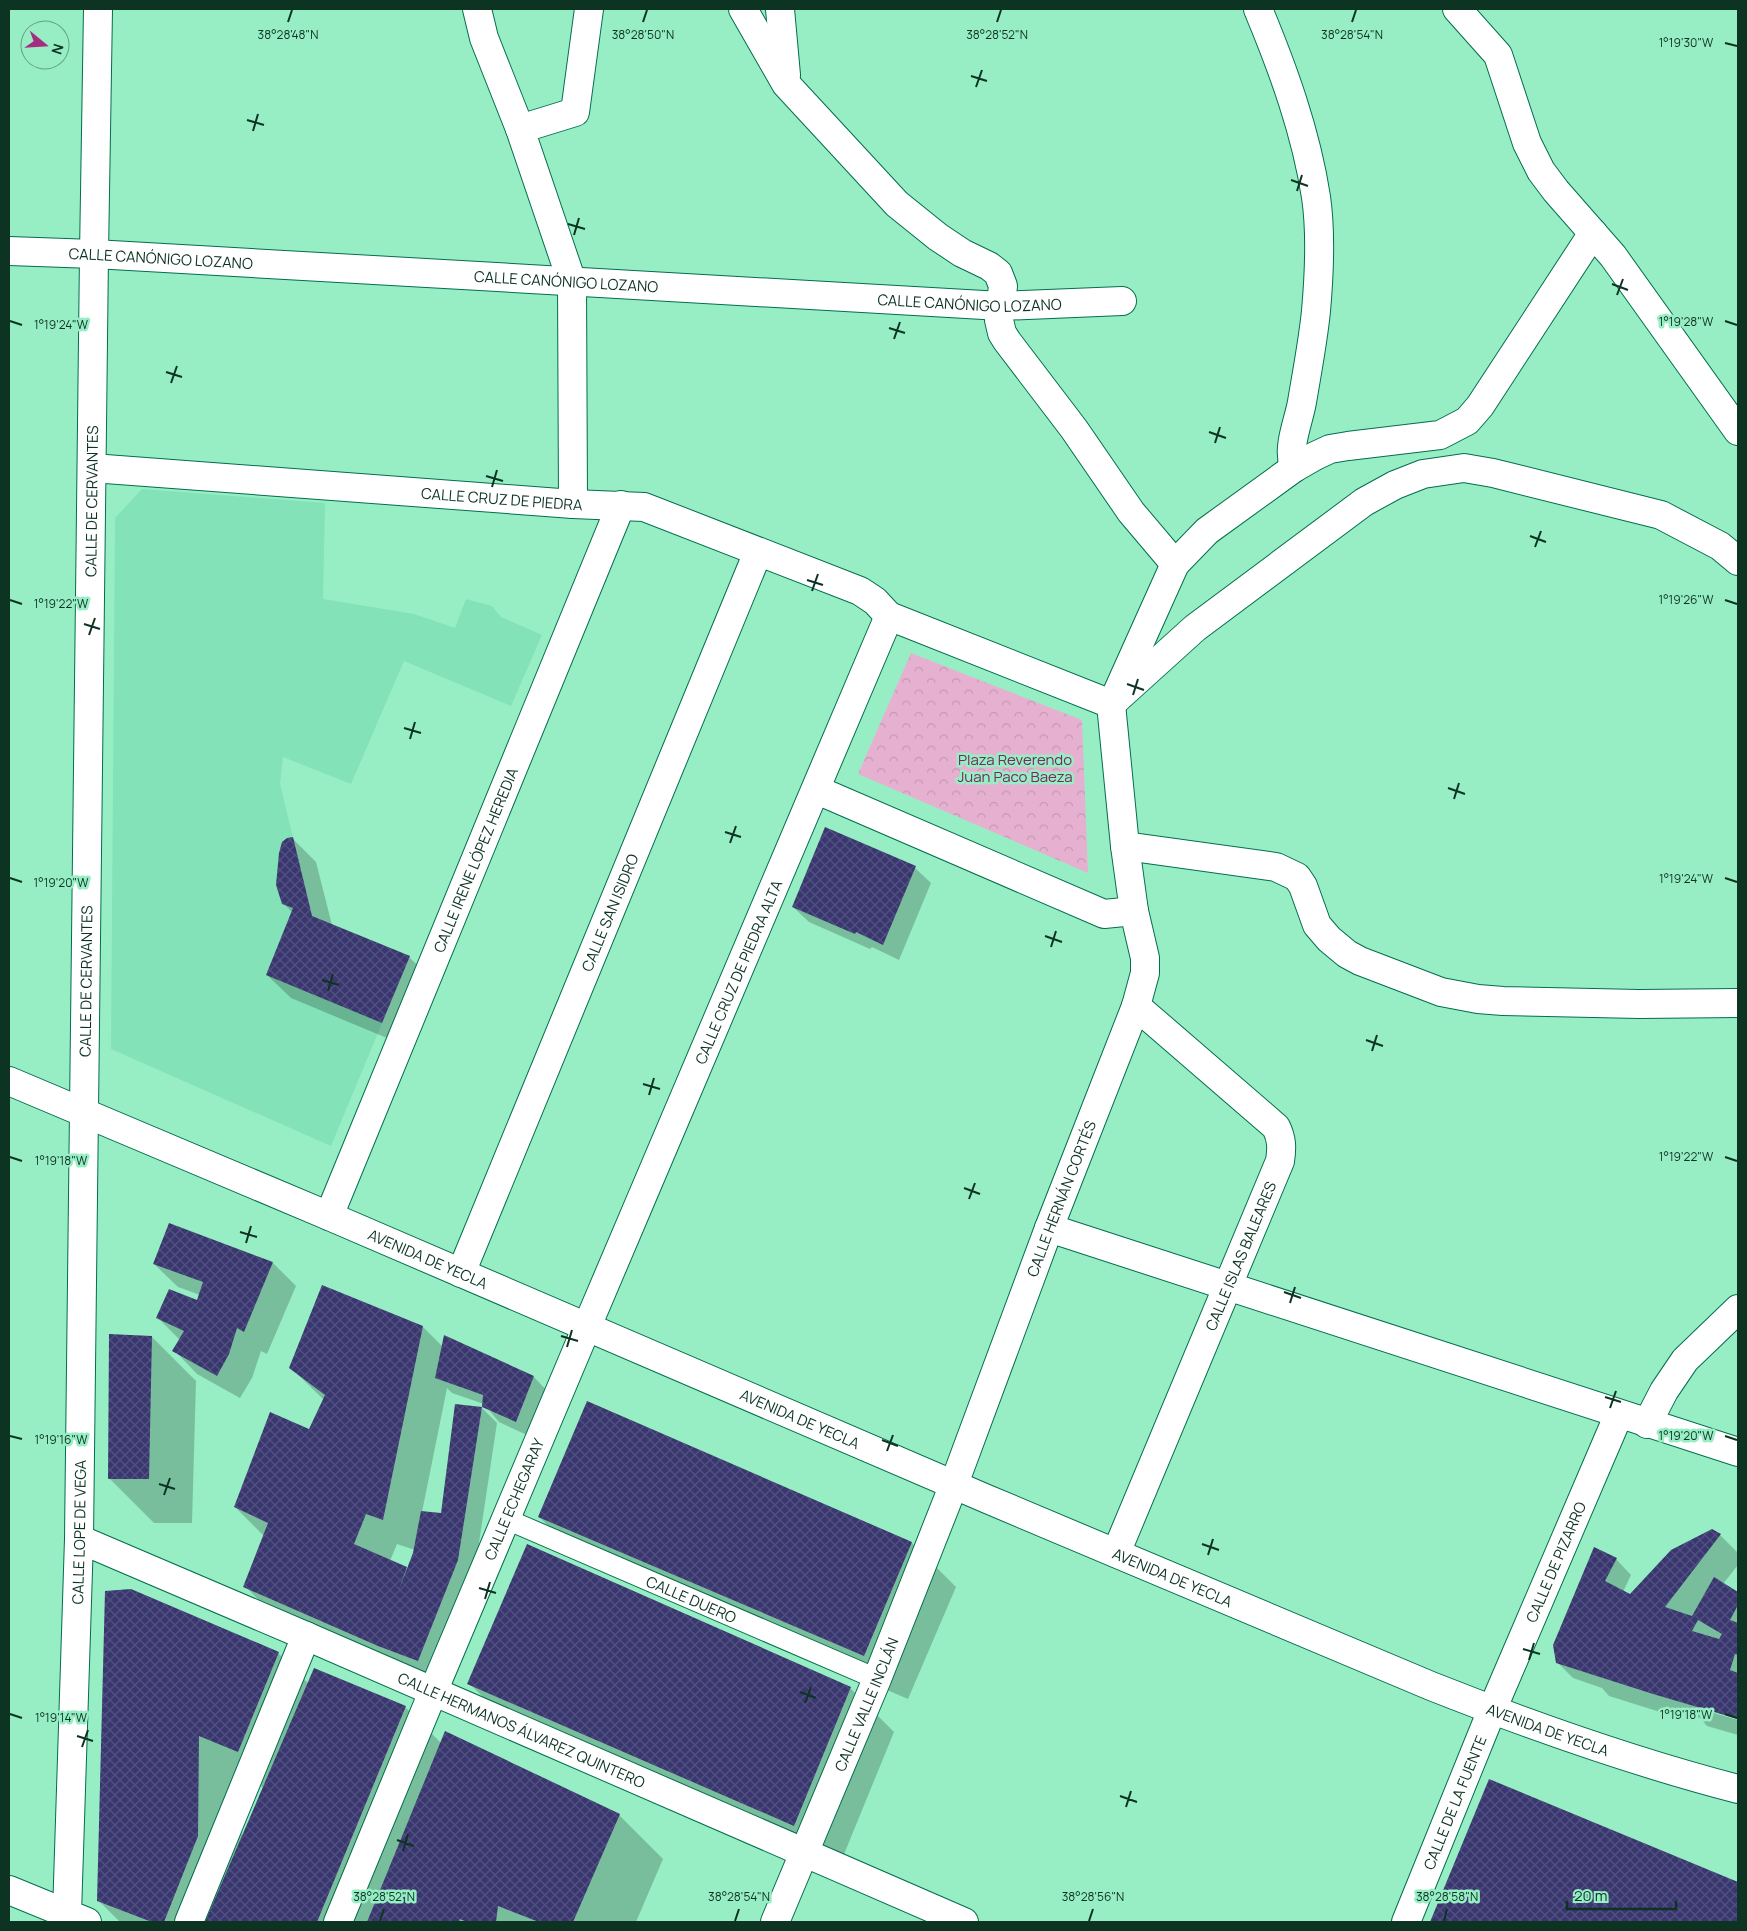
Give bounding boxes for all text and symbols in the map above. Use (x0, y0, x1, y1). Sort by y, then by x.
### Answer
north arrow (20, 20, 70, 70)
text: 38°28'48"N (258, 26, 318, 43)
text: 38°28'50"N (612, 26, 674, 43)
text: 38°28'52"N (966, 26, 1028, 43)
text: 38°28'54"N (1321, 26, 1383, 43)
text: 1°19'30"W (1659, 34, 1714, 51)
text: N (47, 41, 68, 57)
street label: CALLE CANÓNIGO LOZANO (68, 243, 254, 274)
street label: CALLE CANÓNIGO LOZANO (474, 265, 659, 297)
street label: CALLE CANÓNIGO LOZANO (877, 288, 1062, 317)
text: 1°19'28"W (1659, 313, 1714, 330)
text: 1°19'24"W (34, 316, 89, 333)
street label: CALLE DE CERVANTES (80, 425, 102, 577)
street label: CALLE CRUZ DE PIEDRA (420, 482, 583, 515)
text: 1°19'26"W (1659, 591, 1714, 608)
text: 1°19'22"W (34, 595, 89, 612)
park label: Plaza Reverendo Juan Paco Baeza (957, 749, 1073, 787)
street label: CALLE IRENE LÓPEZ HEREDIA (428, 764, 523, 956)
street label: CALLE SAN ISIDRO (576, 850, 643, 974)
text: 1°19'24"W (1659, 870, 1714, 887)
text: 1°19'20"W (34, 874, 89, 891)
street label: CALLE CRUZ DE PIEDRA ALTA (690, 876, 787, 1067)
street label: CALLE DE CERVANTES (74, 905, 97, 1057)
street label: CALLE HERNÁN CORTÉS (1021, 1117, 1101, 1280)
text: 1°19'22"W (1659, 1148, 1714, 1165)
text: 1°19'18"W (35, 1152, 88, 1169)
street label: CALLE ISLAS BALEARES (1200, 1178, 1281, 1334)
street label: AVENIDA DE YECLA (365, 1224, 491, 1294)
street label: AVENIDA DE YECLA (737, 1384, 863, 1454)
text: 1°19'20"W (1659, 1427, 1714, 1444)
text: 1°19'16"W (35, 1431, 88, 1448)
street label: CALLE ECHEGARAY (479, 1434, 549, 1563)
street label: CALLE LOPE DE VEGA (66, 1459, 90, 1605)
street label: CALLE DE PIZARRO (1520, 1498, 1591, 1626)
street label: AVENIDA DE YECLA (1109, 1543, 1236, 1612)
street label: CALLE DUERO (643, 1570, 740, 1628)
street label: CALLE VALLE INCLÁN (829, 1634, 903, 1775)
street label: CALLE HERMANOS ÁLVAREZ QUINTERO (395, 1667, 649, 1793)
street label: AVENIDA DE YECLA (1484, 1698, 1612, 1761)
text: 1°19'18"W (1660, 1706, 1713, 1723)
text: 1°19'14"W (35, 1709, 88, 1726)
street label: CALLE DE LA FUENTE (1418, 1732, 1491, 1873)
scale bar (1567, 1878, 1676, 1910)
text: 20 m (1574, 1885, 1607, 1906)
text: 38°28'52"N (353, 1888, 415, 1905)
text: 38°28'54"N (708, 1888, 770, 1905)
text: 38°28'56"N (1062, 1888, 1124, 1905)
text: 38°28'58"N (1416, 1888, 1478, 1905)

